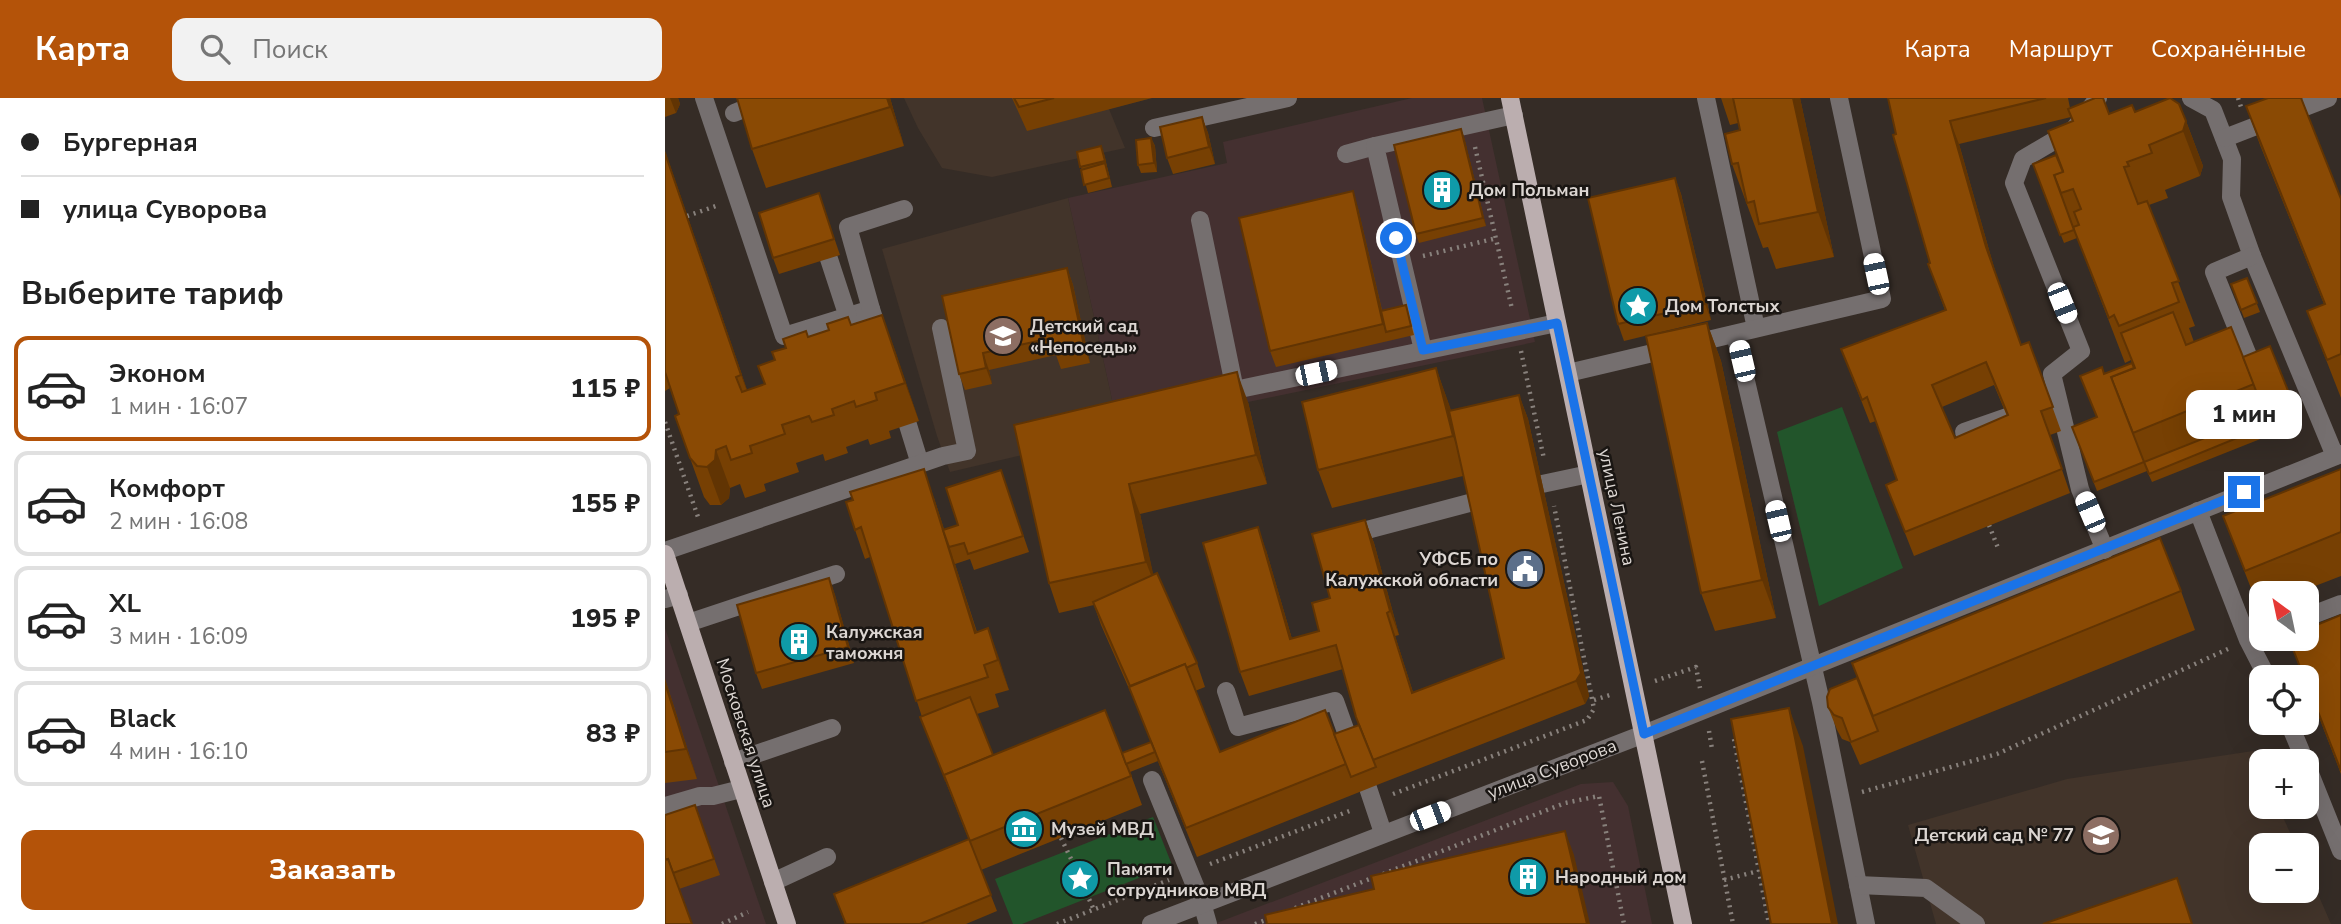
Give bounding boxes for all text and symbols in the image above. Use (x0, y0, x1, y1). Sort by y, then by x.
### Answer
search box (172, 18, 662, 81)
text: Карта (35, 27, 130, 72)
icon: search (196, 30, 234, 68)
text: Поиск (252, 32, 328, 67)
text: Карта (1905, 33, 1971, 65)
text: Маршрут (2009, 33, 2113, 65)
text: Сохранённые (2151, 33, 2306, 65)
text: Бургерная (63, 125, 198, 160)
building icon: Дом Польман (1421, 169, 1463, 211)
place label: Дом Польман (1469, 178, 1590, 202)
text: улица Суворова (63, 192, 267, 227)
route start (1380, 222, 1412, 254)
car (1862, 251, 1891, 297)
text: Выберите тариф (21, 272, 284, 315)
car (2045, 280, 2080, 326)
place icon: Дом Толстых (1617, 285, 1659, 327)
place label: Дом Толстых (1665, 294, 1780, 318)
place label: Детский сад «Непоседы» (1030, 314, 1138, 359)
school or university icon: Детский сад «Непоседы» (982, 315, 1024, 357)
car (1728, 338, 1757, 384)
text: Эконом (109, 356, 206, 391)
icon: car (25, 357, 88, 420)
car (1294, 358, 1339, 388)
text: 115 ₽ (570, 371, 640, 406)
callout: 1 мин (2186, 390, 2302, 440)
text: 1 мин · 16:07 (109, 391, 248, 422)
text: 1 мин (2212, 399, 2276, 430)
street label: улица Ленина (1593, 446, 1641, 568)
text: Комфорт (109, 471, 225, 506)
icon: car (25, 472, 88, 535)
route end (2228, 476, 2260, 508)
text: 155 ₽ (570, 486, 640, 521)
car (2073, 489, 2108, 535)
car (1764, 498, 1793, 544)
text: 2 мин · 16:08 (109, 506, 248, 537)
place label: УФСБ по Калужской области (1325, 547, 1498, 592)
public building icon: УФСБ по Калужской области (1504, 548, 1546, 590)
north arrow (2249, 581, 2319, 651)
map controls (2249, 581, 2319, 903)
text: XL (109, 586, 141, 621)
icon: car (25, 587, 88, 650)
text: 195 ₽ (570, 601, 640, 636)
place label: Калужская таможня (826, 620, 923, 665)
text: 3 мин · 16:09 (109, 621, 248, 652)
building icon: Калужская таможня (778, 621, 820, 663)
street label: Московская улица (711, 655, 781, 811)
button: locate (2249, 665, 2319, 735)
text: Black (109, 701, 176, 736)
icon: car (25, 702, 88, 765)
text: 83 ₽ (586, 716, 640, 751)
street label: улица Суворова (1484, 733, 1620, 805)
text: 4 мин · 16:10 (109, 736, 248, 767)
button: + (2249, 749, 2319, 819)
car (1407, 799, 1454, 833)
museum icon: Музей МВД (1003, 808, 1045, 850)
school or university icon: Детский сад № 77 (2080, 814, 2122, 856)
place label: Музей МВД (1051, 817, 1154, 841)
place label: Детский сад № 77 (1915, 823, 2074, 847)
button: Заказать (21, 830, 644, 910)
button: − (2249, 833, 2319, 903)
building icon: Народный дом (1507, 856, 1549, 898)
place label: Памяти сотрудников МВД (1107, 857, 1266, 902)
place icon: Памяти сотрудников МВД (1059, 858, 1101, 900)
place label: Народный дом (1555, 865, 1687, 889)

